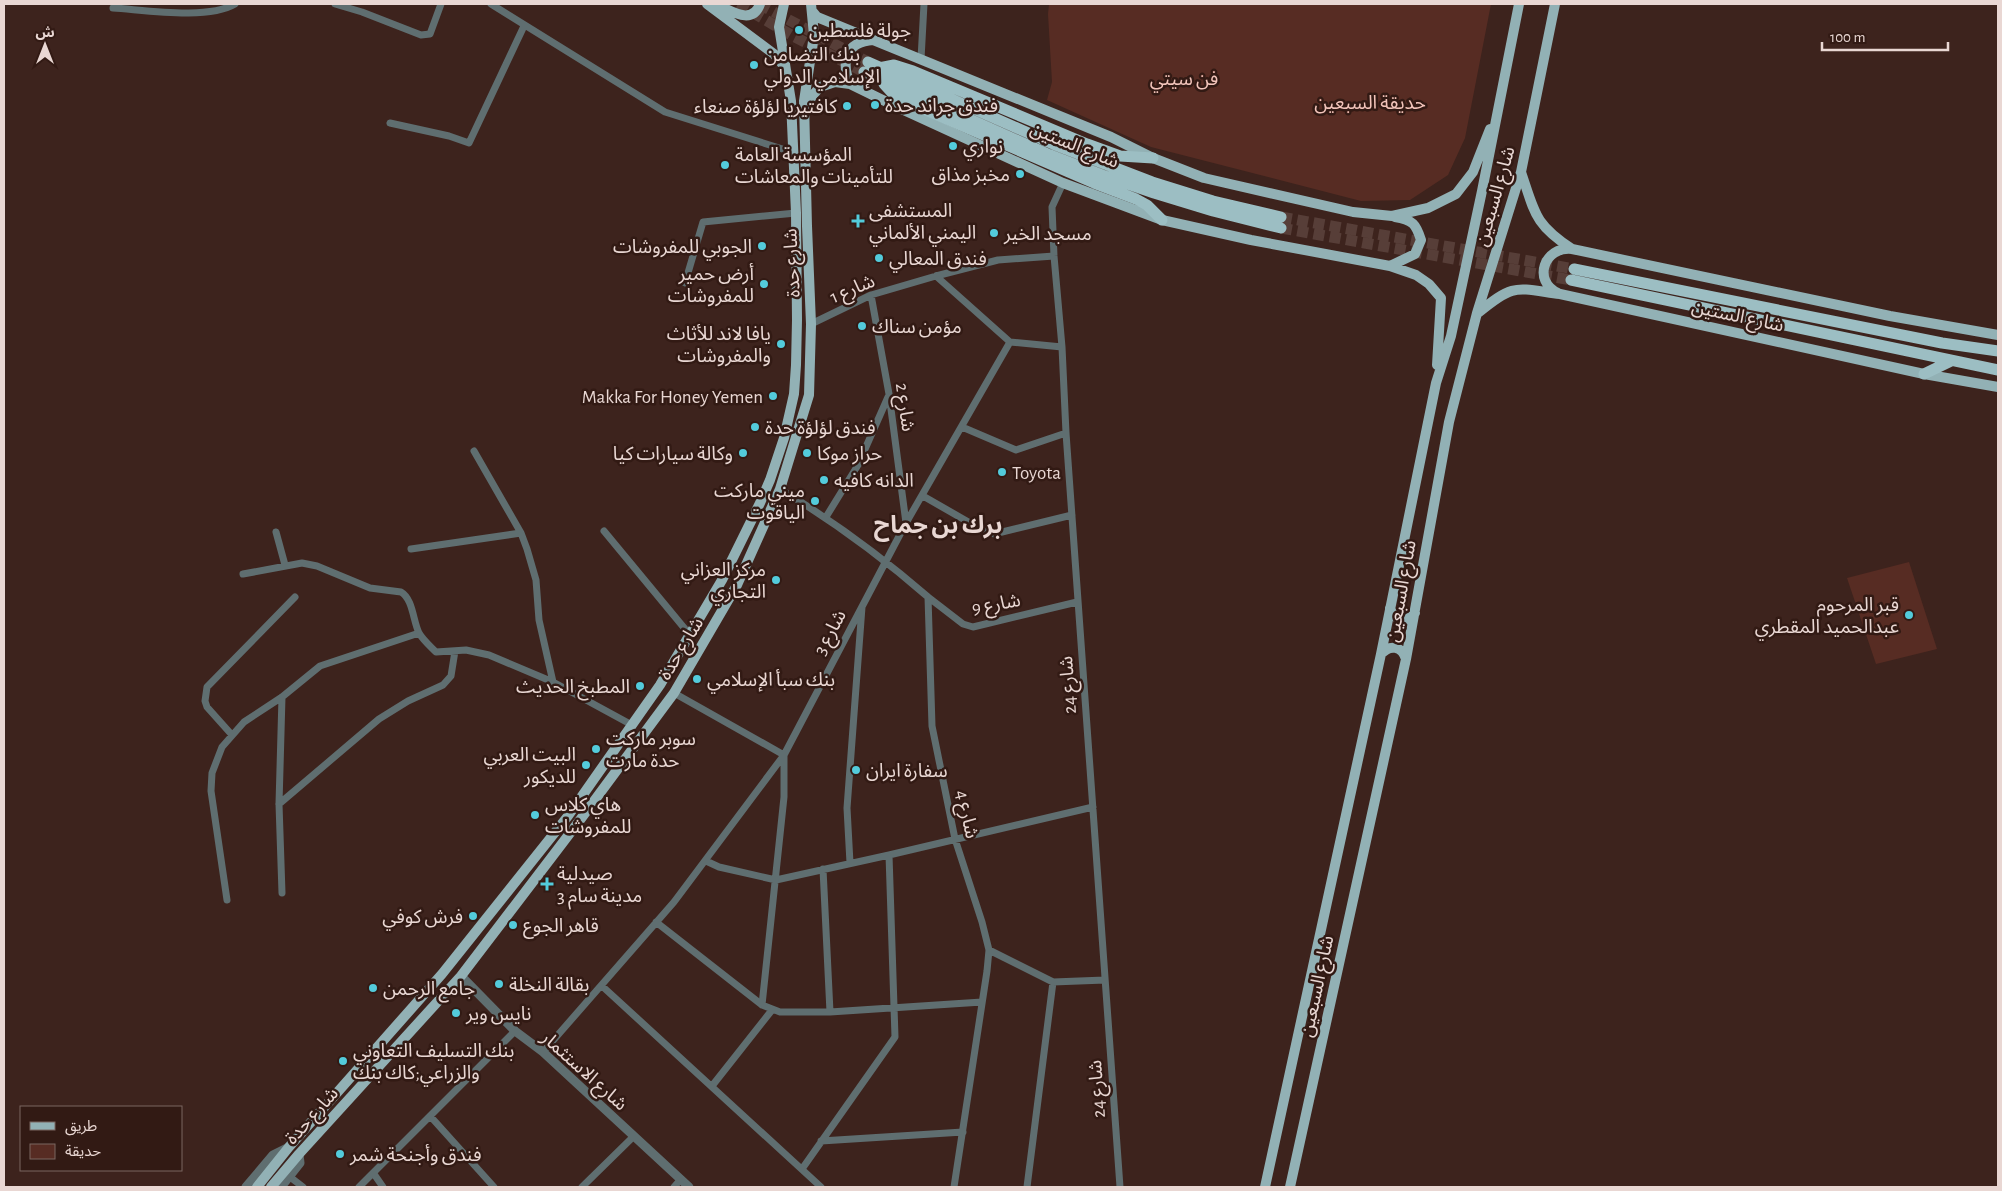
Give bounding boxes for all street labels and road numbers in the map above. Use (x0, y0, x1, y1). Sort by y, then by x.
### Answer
street label: شارع الستين (1026, 119, 1121, 175)
street label: شارع السبعين (1472, 144, 1522, 249)
street label: شارع حدة (781, 228, 807, 298)
street label: شارع 1 (827, 272, 879, 310)
street label: شارع الستين (1689, 297, 1786, 338)
street label: شارع 2 (889, 382, 917, 433)
street label: شارع السبعين (1383, 539, 1423, 644)
street label: شارع 9 (970, 591, 1023, 621)
street label: شارع 3 (811, 607, 853, 660)
street label: شارع حدة (655, 614, 710, 685)
street label: شارع 24 (1057, 655, 1083, 714)
street label: شارع 4 (949, 788, 981, 841)
street label: شارع السبعين (1297, 934, 1340, 1039)
street label: شارع الاستثمار (535, 1027, 631, 1117)
street label: شارع 24 (1086, 1059, 1112, 1118)
street label: شارع حدة (282, 1084, 345, 1150)

